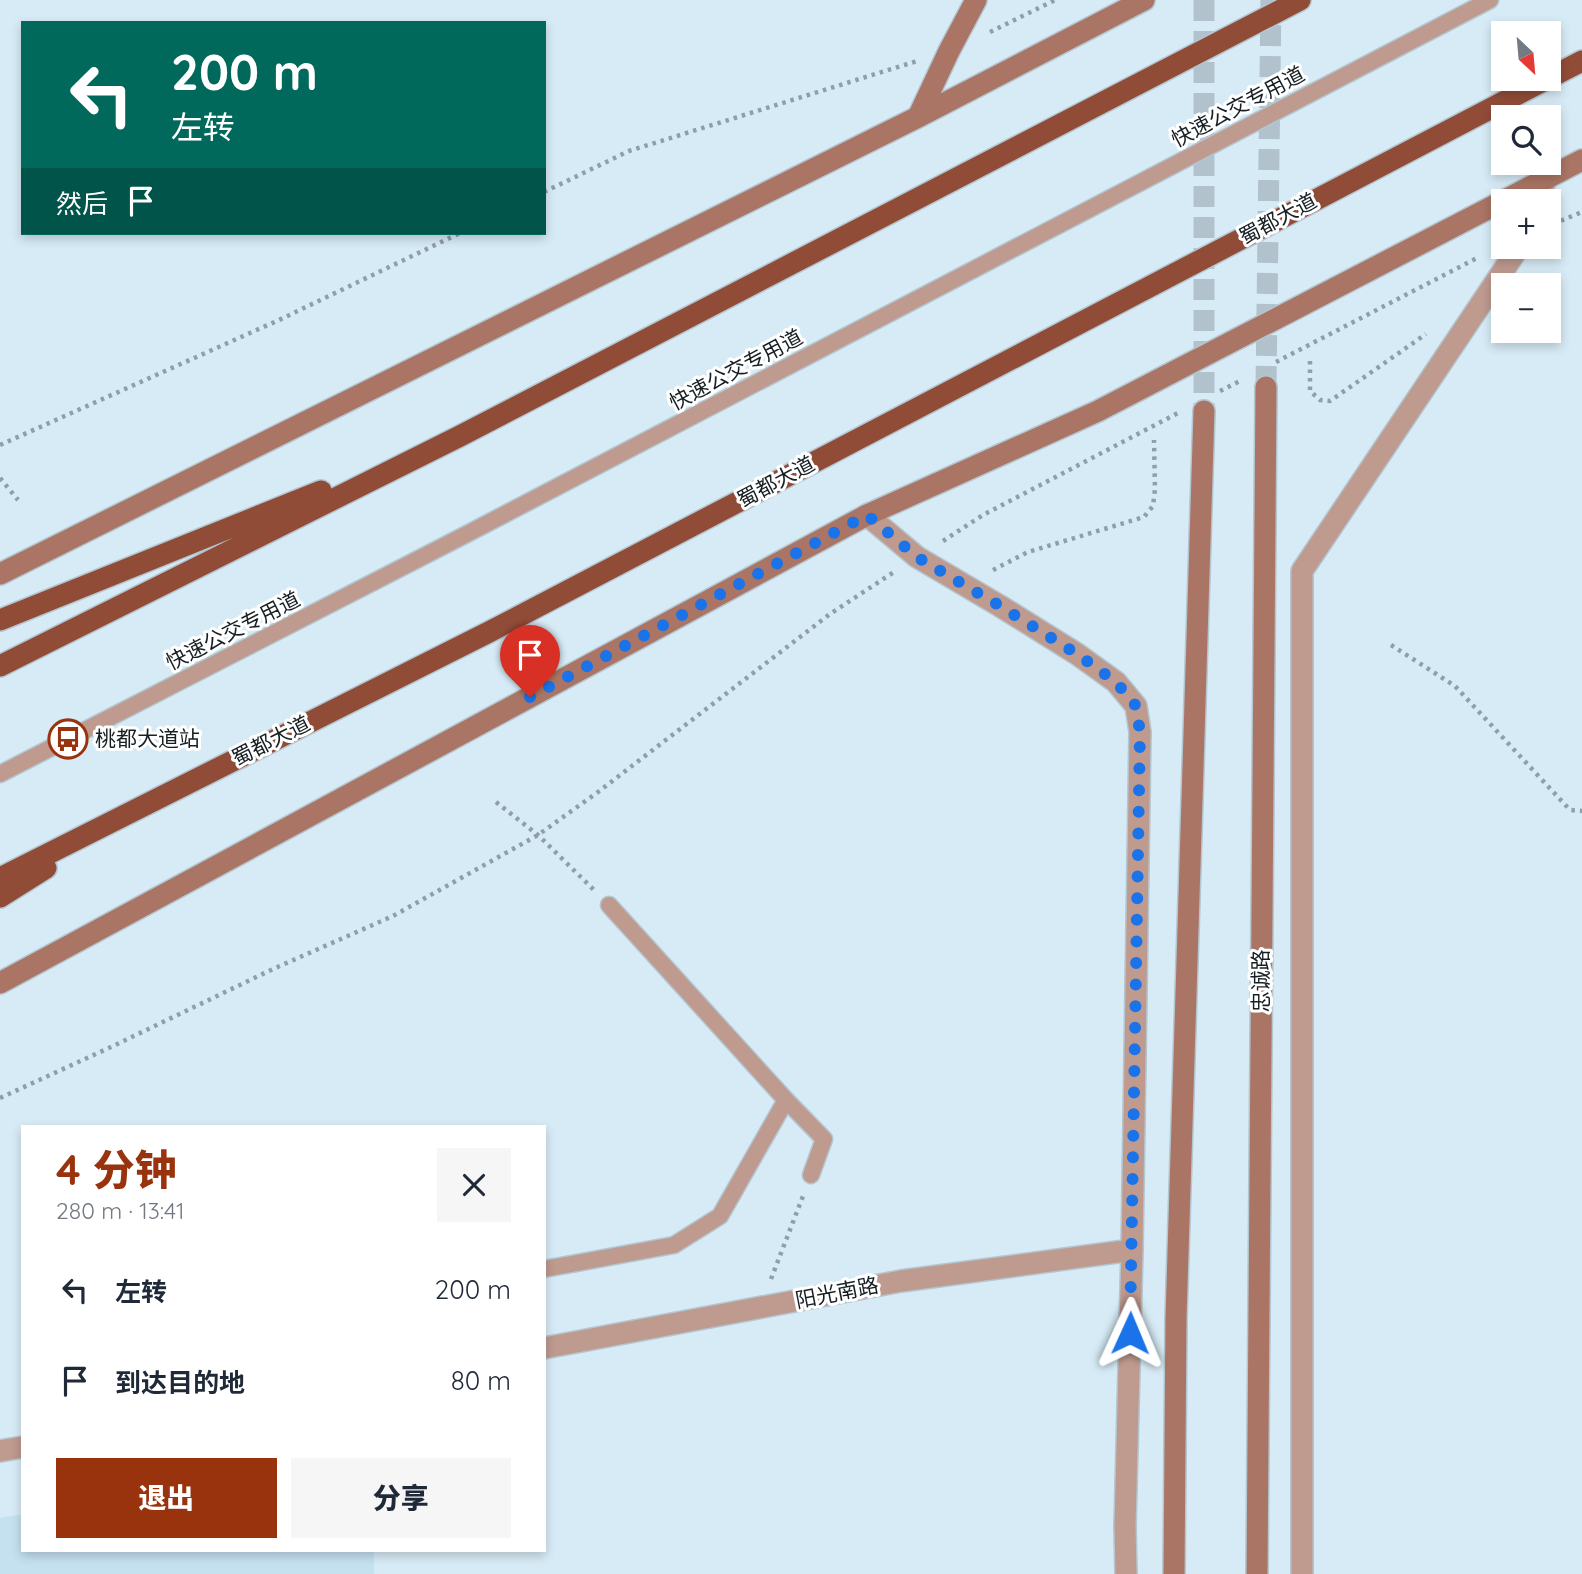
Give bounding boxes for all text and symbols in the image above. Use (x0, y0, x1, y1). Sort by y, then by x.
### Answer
north arrow (1491, 21, 1561, 91)
map controls (1491, 21, 1561, 343)
text: 200 m (171, 41, 318, 102)
icon: left (56, 49, 147, 140)
street label: 快速公交专用道 (1167, 60, 1309, 152)
button: search (1491, 105, 1561, 175)
text: 左转 (171, 107, 235, 147)
icon: arrive (122, 182, 160, 220)
text: 然后 (56, 187, 108, 220)
street label: 蜀都大道 (1234, 187, 1321, 249)
button: + (1491, 189, 1561, 259)
button: − (1491, 273, 1561, 343)
street label: 快速公交专用道 (665, 323, 807, 415)
street label: 蜀都大道 (732, 450, 819, 512)
street label: 快速公交专用道 (161, 585, 304, 675)
pin (500, 625, 560, 697)
icon: arrive (511, 636, 549, 674)
street label: 蜀都大道 (227, 709, 314, 771)
bus stop icon: 桃都大道站 (47, 718, 89, 760)
place label: 桃都大道站 (95, 725, 200, 751)
street label: 忠诚路 (1247, 950, 1273, 1013)
text: 4 分钟 (56, 1143, 176, 1196)
button: close (437, 1148, 511, 1222)
text: 280 m · 13:41 (56, 1196, 184, 1225)
icon: left (56, 1271, 94, 1309)
street label: 阳光南路 (793, 1271, 881, 1313)
text: 200 m (435, 1273, 511, 1306)
text: 左转 (115, 1275, 167, 1308)
position arrow (1093, 1296, 1167, 1370)
icon: arrive (56, 1362, 94, 1400)
text: 80 m (451, 1364, 511, 1397)
text: 到达目的地 (115, 1366, 245, 1399)
button: 退出 (56, 1458, 277, 1538)
button: 分享 (291, 1458, 511, 1538)

